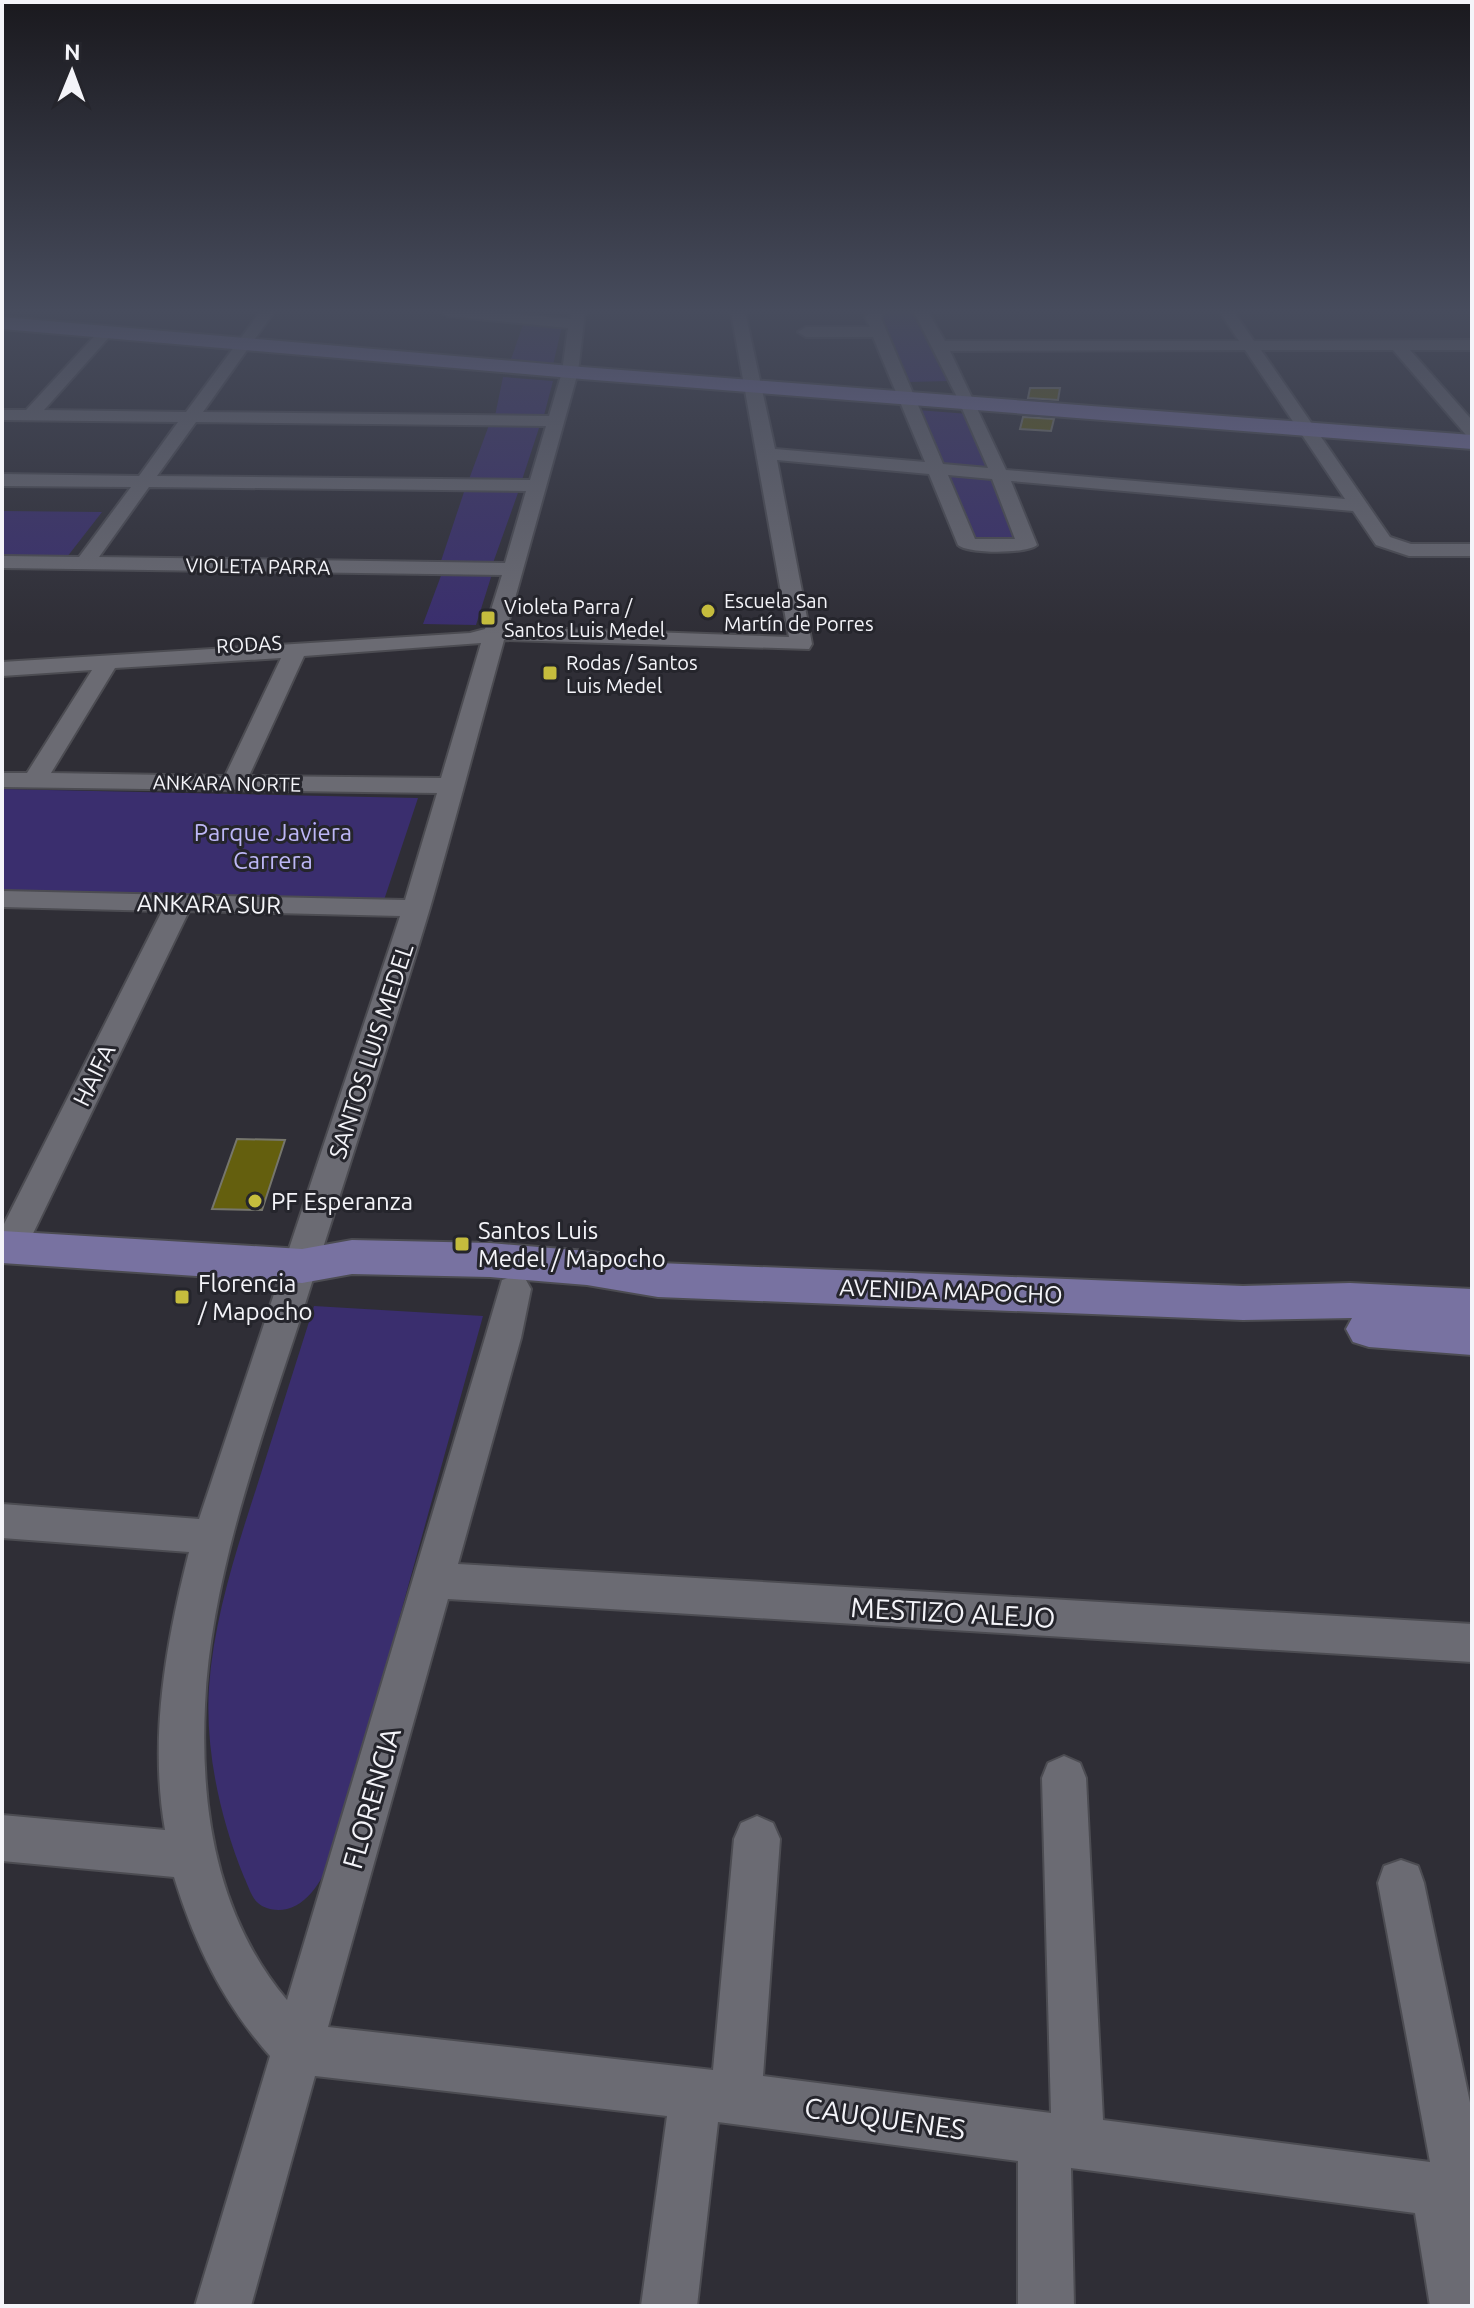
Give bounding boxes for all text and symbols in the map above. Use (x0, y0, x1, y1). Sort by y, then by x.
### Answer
north arrow (32, 32, 112, 112)
text: N (64, 39, 81, 64)
street label: VIOLETA PARRA (185, 553, 331, 579)
place label: Escuela San Martín de Porres (724, 589, 874, 635)
place label: Violeta Parra / Santos Luis Medel (504, 595, 665, 641)
marker: Escuela San Martín de Porres (699, 602, 717, 620)
marker: Violeta Parra / Santos Luis Medel (479, 609, 497, 627)
street label: RODAS (216, 631, 282, 657)
place label: Rodas / Santos Luis Medel (566, 651, 698, 697)
marker: Rodas / Santos Luis Medel (541, 664, 559, 682)
street label: ANKARA NORTE (153, 770, 301, 796)
park label: Parque Javiera Carrera (194, 819, 352, 874)
street label: ANKARA SUR (137, 889, 281, 919)
street label: SANTOS LUIS MEDEL (323, 940, 419, 1162)
street label: HAIFA (67, 1039, 121, 1111)
place label: PF Esperanza (271, 1188, 413, 1215)
marker: PF Esperanza (246, 1192, 264, 1210)
place label: Santos Luis Medel / Mapocho (478, 1217, 666, 1272)
marker: Santos Luis Medel / Mapocho (453, 1235, 471, 1253)
place label: Florencia / Mapocho (197, 1270, 313, 1325)
street label: AVENIDA MAPOCHO (839, 1274, 1063, 1308)
marker: Florencia / Mapocho (173, 1288, 191, 1306)
street label: MESTIZO ALEJO (850, 1591, 1056, 1633)
street label: FLORENCIA (336, 1724, 406, 1872)
street label: CAUQUENES (803, 2091, 967, 2145)

